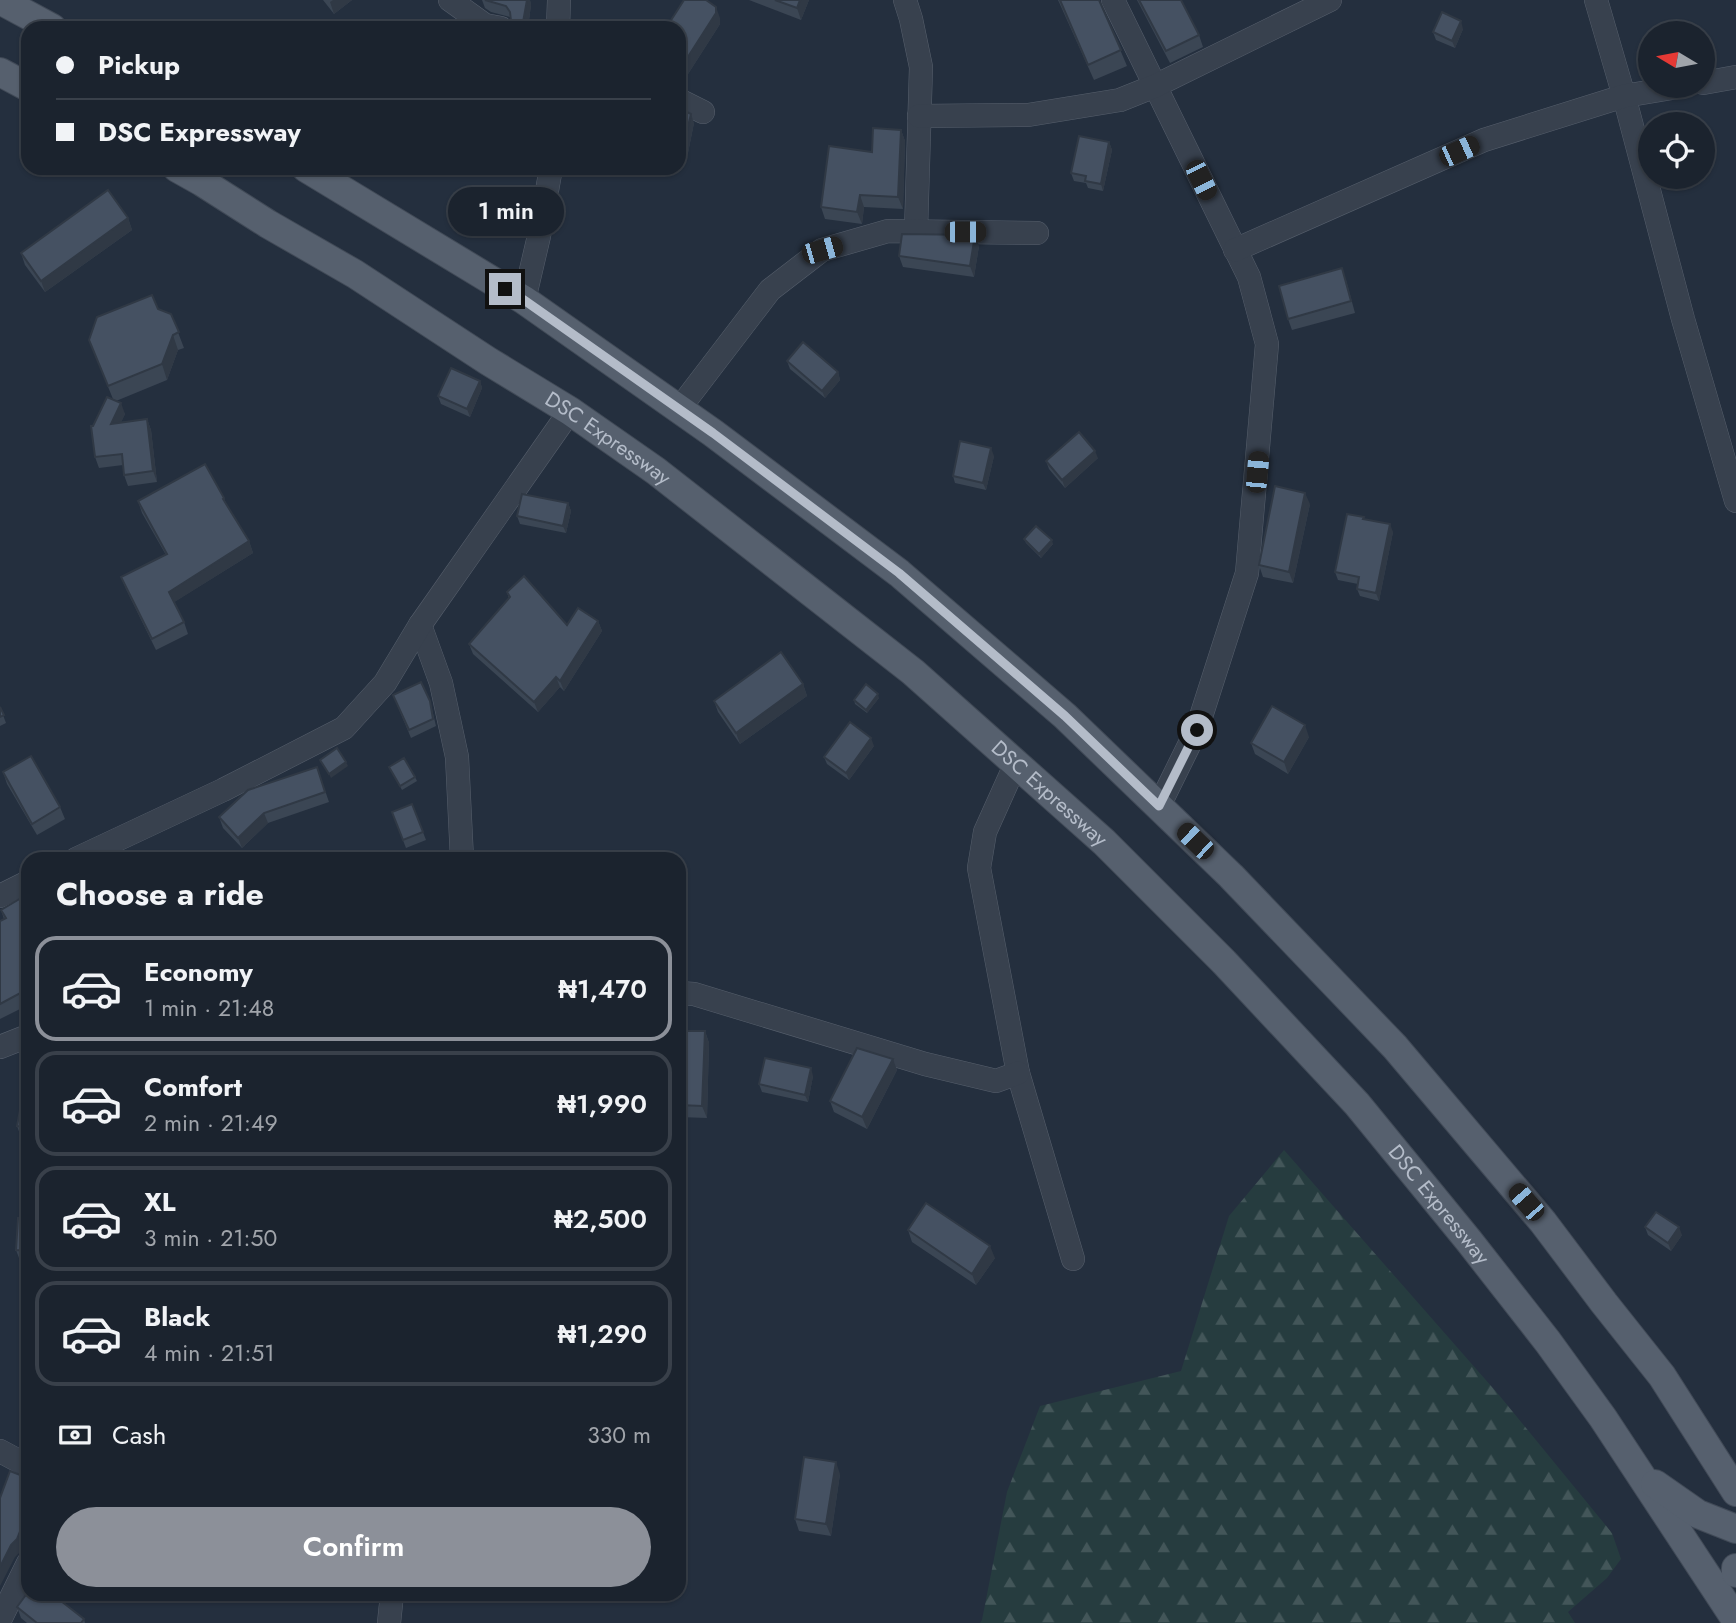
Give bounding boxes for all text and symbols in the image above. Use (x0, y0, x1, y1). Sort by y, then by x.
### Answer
north arrow (1638, 21, 1715, 98)
map controls (1638, 21, 1715, 189)
text: Pickup (98, 46, 180, 84)
button: locate (1638, 112, 1715, 189)
text: DSC Expressway (98, 113, 301, 151)
car (1436, 133, 1483, 169)
car (1183, 157, 1220, 203)
callout: 1 min (447, 188, 563, 236)
text: 1 min (478, 194, 534, 228)
car (945, 222, 987, 243)
car (799, 234, 846, 266)
route end (489, 273, 521, 305)
street label: DSC Expressway (539, 384, 678, 493)
car (1245, 450, 1270, 494)
route start (1181, 714, 1213, 746)
street label: DSC Expressway (985, 733, 1115, 854)
car (1173, 819, 1218, 863)
text: Choose a ride (56, 871, 264, 917)
text: Economy (144, 953, 253, 991)
icon: car (60, 957, 123, 1020)
text: ₦1,470 (558, 970, 647, 1008)
text: 1 min · 21:48 (144, 991, 274, 1025)
text: Comfort (144, 1068, 242, 1106)
icon: car (60, 1072, 123, 1135)
text: ₦1,990 (557, 1085, 647, 1123)
text: 2 min · 21:49 (144, 1106, 278, 1140)
street label: DSC Expressway (1381, 1138, 1497, 1271)
car (1505, 1179, 1548, 1225)
text: XL (144, 1183, 176, 1221)
icon: car (60, 1187, 123, 1250)
text: ₦2,500 (554, 1200, 647, 1238)
text: 3 min · 21:50 (144, 1221, 277, 1255)
text: Black (144, 1298, 210, 1336)
icon: car (60, 1302, 123, 1365)
text: ₦1,290 (557, 1315, 647, 1353)
text: 4 min · 21:51 (144, 1336, 275, 1370)
icon: cash (56, 1416, 94, 1454)
text: Cash (112, 1416, 166, 1454)
text: 330 m (587, 1418, 651, 1452)
button: Confirm (56, 1507, 651, 1587)

